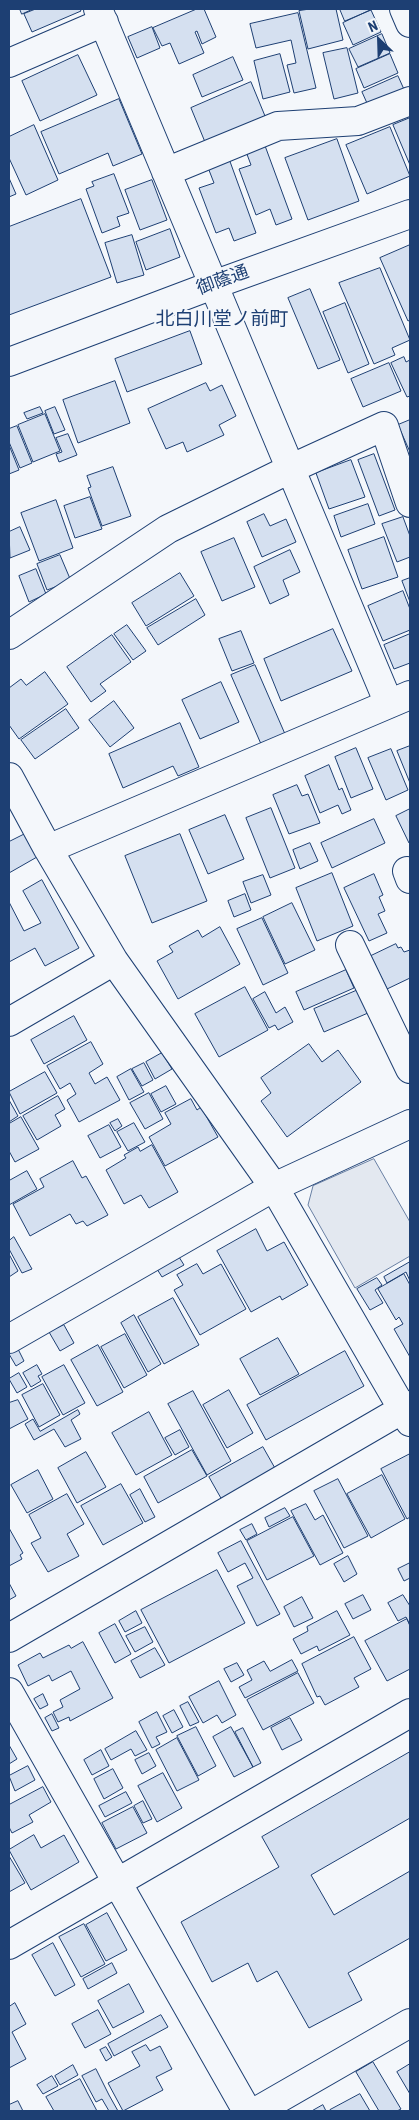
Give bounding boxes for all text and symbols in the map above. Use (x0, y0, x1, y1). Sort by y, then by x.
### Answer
north arrow (354, 15, 404, 65)
text: N (366, 17, 380, 35)
street label: 御蔭通 (194, 262, 252, 300)
district label: 北白川堂ノ前町 (156, 309, 288, 331)

